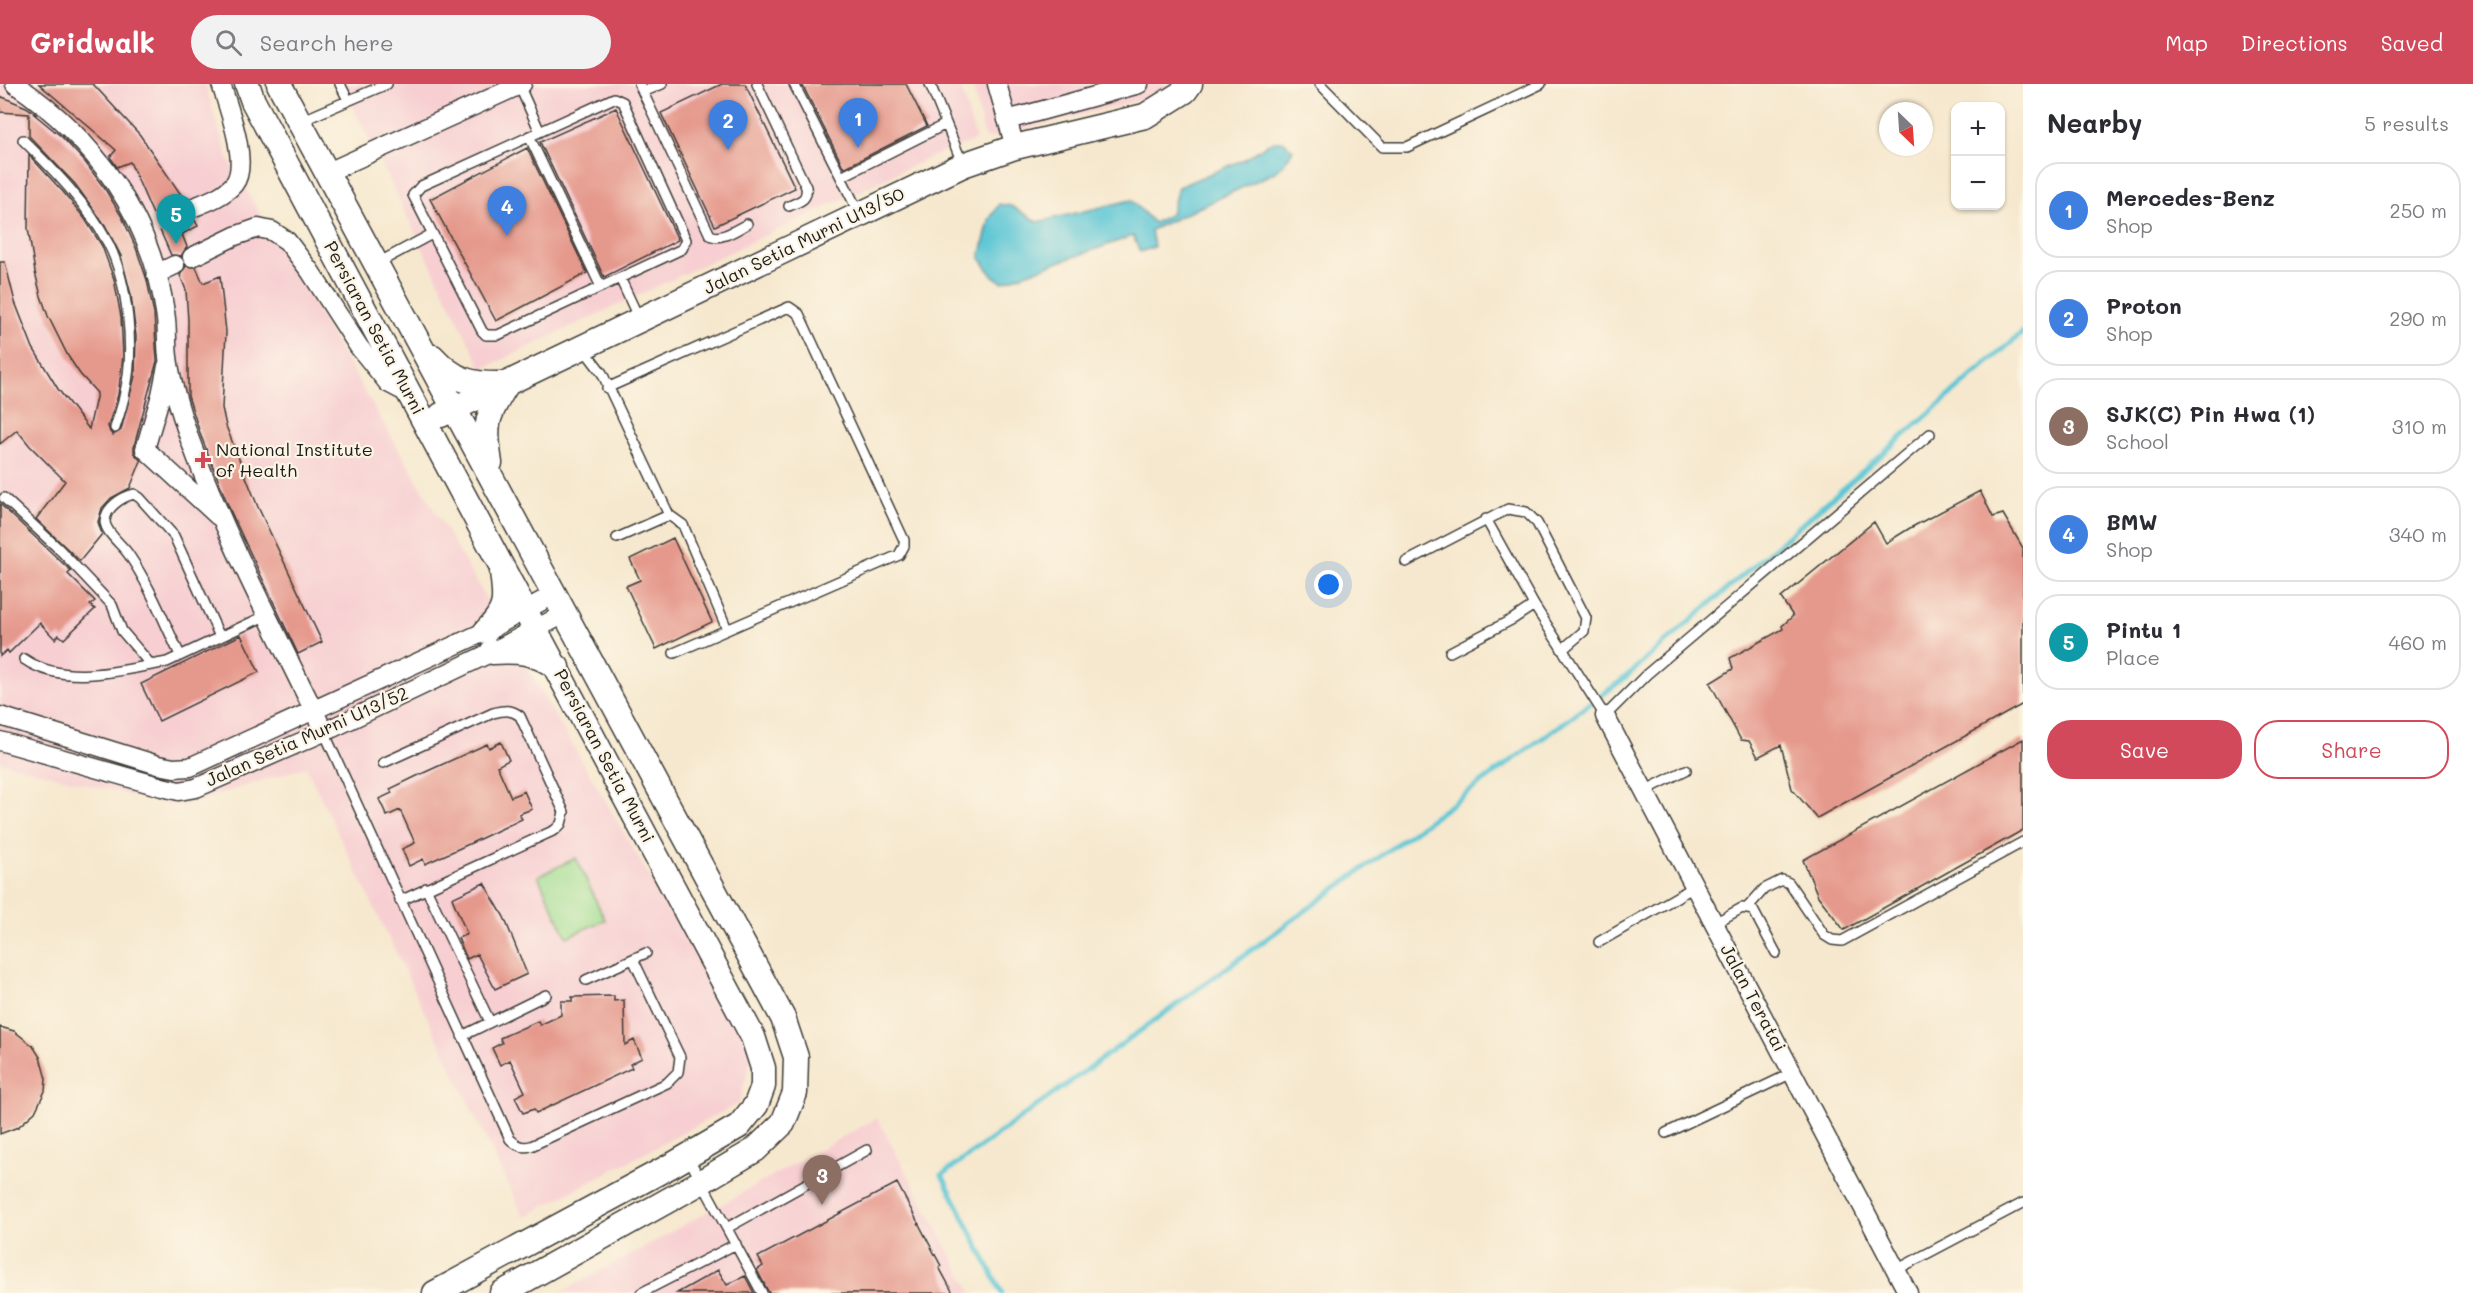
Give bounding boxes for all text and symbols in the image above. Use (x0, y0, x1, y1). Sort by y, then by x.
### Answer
search box (191, 15, 611, 69)
text: Gridwalk (30, 24, 155, 60)
icon: search (212, 26, 245, 59)
text: Search here (260, 28, 394, 57)
text: Map (2165, 29, 2208, 56)
text: Directions (2241, 29, 2348, 56)
text: Saved (2381, 29, 2443, 56)
pin: 1 (838, 98, 878, 148)
pin: 2 (708, 100, 748, 150)
north arrow (1879, 102, 1933, 156)
map controls (1951, 102, 2005, 210)
button: + (1951, 102, 2005, 156)
text: Nearby (2047, 106, 2142, 140)
text: 5 results (2364, 110, 2449, 136)
button: − (1951, 156, 2005, 210)
street label: Jalan Setia Murni U13/50 (699, 181, 908, 299)
text: Mercedes-Benz (2106, 183, 2275, 212)
pin: 4 (488, 186, 526, 236)
pin: 5 (156, 194, 195, 244)
text: 1 (2064, 197, 2073, 223)
text: 250 m (2390, 197, 2447, 223)
text: Shop (2106, 212, 2153, 238)
street label: Persiaran Setia Murni (319, 237, 431, 418)
text: Proton (2106, 291, 2182, 320)
text: 2 (2063, 305, 2074, 331)
text: 290 m (2389, 305, 2447, 331)
text: Shop (2106, 320, 2153, 346)
text: SJK(C) Pin Hwa (1) (2106, 399, 2315, 428)
text: 3 (2063, 413, 2075, 439)
text: 310 m (2392, 413, 2447, 439)
text: School (2106, 428, 2169, 454)
place label: National Institute of Health (216, 437, 373, 482)
marker: National Institute of Health (194, 451, 212, 469)
text: BMW (2106, 507, 2157, 536)
text: 4 (2062, 521, 2075, 547)
text: 340 m (2389, 521, 2447, 547)
text: Shop (2106, 536, 2153, 562)
your location (1314, 570, 1343, 599)
text: Pintu 1 (2106, 615, 2181, 644)
text: 5 (2063, 629, 2074, 655)
text: 460 m (2389, 629, 2447, 655)
text: Place (2106, 644, 2160, 670)
street label: Persiaran Setia Murni (549, 665, 661, 846)
street label: Jalan Setia Murni U13/52 (202, 681, 412, 792)
button: Save (2047, 720, 2242, 779)
button: Share (2254, 720, 2449, 779)
street label: Jalan Teratai (1715, 940, 1792, 1056)
pin: 3 (802, 1156, 842, 1205)

